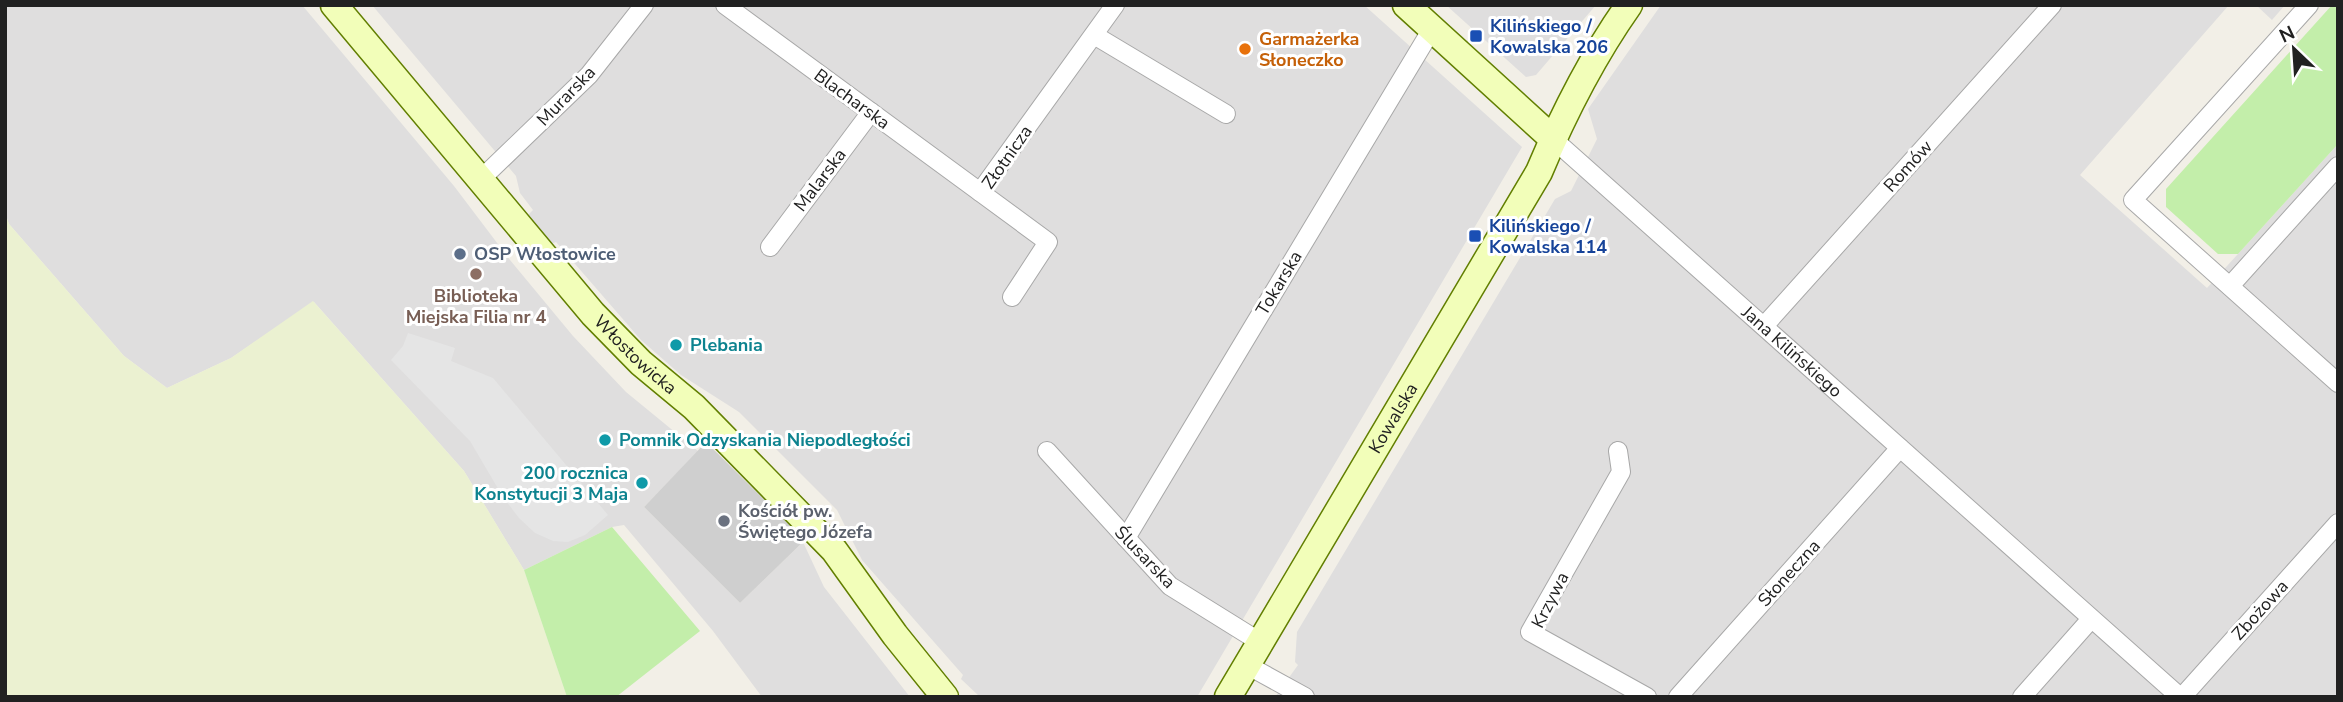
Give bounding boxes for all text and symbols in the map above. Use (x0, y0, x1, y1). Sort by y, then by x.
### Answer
place label: Kilińskiego / Kowalska 206 (1490, 14, 1608, 59)
north arrow (2259, 14, 2329, 84)
text: N (2275, 20, 2299, 49)
place label: Garmażerka Słoneczko (1259, 27, 1359, 72)
marker: Kilińskiego / Kowalska 206 (1468, 28, 1484, 44)
marker: Garmażerka Słoneczko (1237, 41, 1253, 57)
street label: Murarska (531, 61, 601, 131)
street label: Blacharska (809, 63, 895, 135)
street label: Złotnicza (976, 120, 1038, 194)
street label: Romów (1878, 135, 1938, 197)
street label: Malarska (788, 144, 852, 216)
place label: Kilińskiego / Kowalska 114 (1489, 214, 1607, 259)
marker: Kilińskiego / Kowalska 114 (1467, 228, 1483, 244)
place label: OSP Włostowice (474, 242, 616, 266)
marker: OSP Włostowice (452, 246, 468, 262)
street label: Tokarska (1250, 246, 1308, 320)
marker: Biblioteka Miejska Filia nr 4 (468, 266, 484, 282)
place label: Biblioteka Miejska Filia nr 4 (406, 284, 547, 329)
street label: Jana Kilińskiego (1736, 300, 1847, 403)
street label: Włostowicka (589, 310, 682, 400)
place label: Plebania (690, 333, 763, 357)
marker: Plebania (668, 337, 684, 353)
street label: Kowalska (1363, 379, 1423, 458)
place label: Pomnik Odzyskania Niepodległości (619, 428, 911, 452)
marker: Pomnik Odzyskania Niepodległości (597, 432, 613, 448)
place label: 200 rocznica Konstytucji 3 Maja (474, 461, 628, 506)
marker: 200 rocznica Konstytucji 3 Maja (634, 475, 650, 491)
place label: Kościół pw. Świętego Józefa (738, 499, 873, 544)
marker: Kościół pw. Świętego Józefa (716, 513, 732, 529)
street label: Ślusarska (1109, 521, 1181, 593)
street label: Słoneczna (1752, 534, 1826, 612)
street label: Krzywa (1526, 568, 1574, 632)
street label: Zbożowa (2226, 575, 2294, 645)

